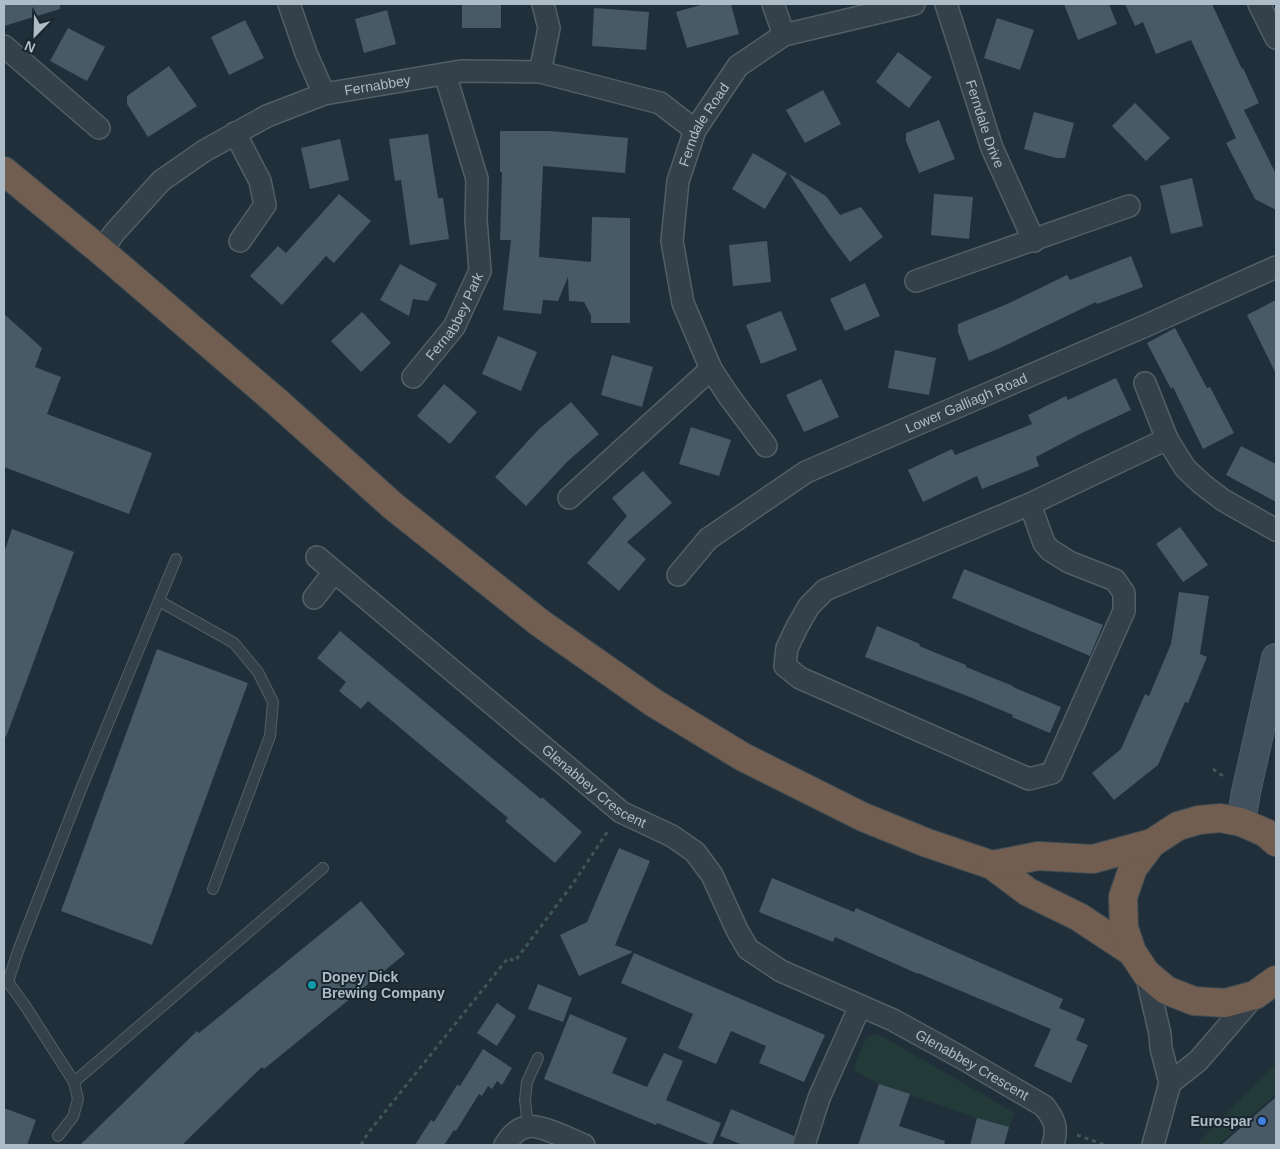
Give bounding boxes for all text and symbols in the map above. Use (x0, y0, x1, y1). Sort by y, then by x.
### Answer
north arrow (10, 10, 60, 60)
text: N (22, 38, 38, 56)
street label: Fernabbey (343, 72, 412, 98)
street label: Ferndale Drive (963, 78, 1008, 170)
street label: Ferndale Road (675, 80, 732, 168)
street label: Fernabbey Park (422, 269, 487, 363)
street label: Lower Galliagh Road (903, 370, 1029, 436)
street label: Glenabbey Crescent (539, 741, 649, 831)
place label: Dopey Dick Brewing Company (322, 969, 445, 1001)
marker: Dopey Dick Brewing Company (306, 979, 318, 991)
street label: Glenabbey Crescent (913, 1026, 1032, 1103)
place label: Eurospar (1191, 1113, 1253, 1129)
marker: Eurospar (1256, 1115, 1268, 1127)

